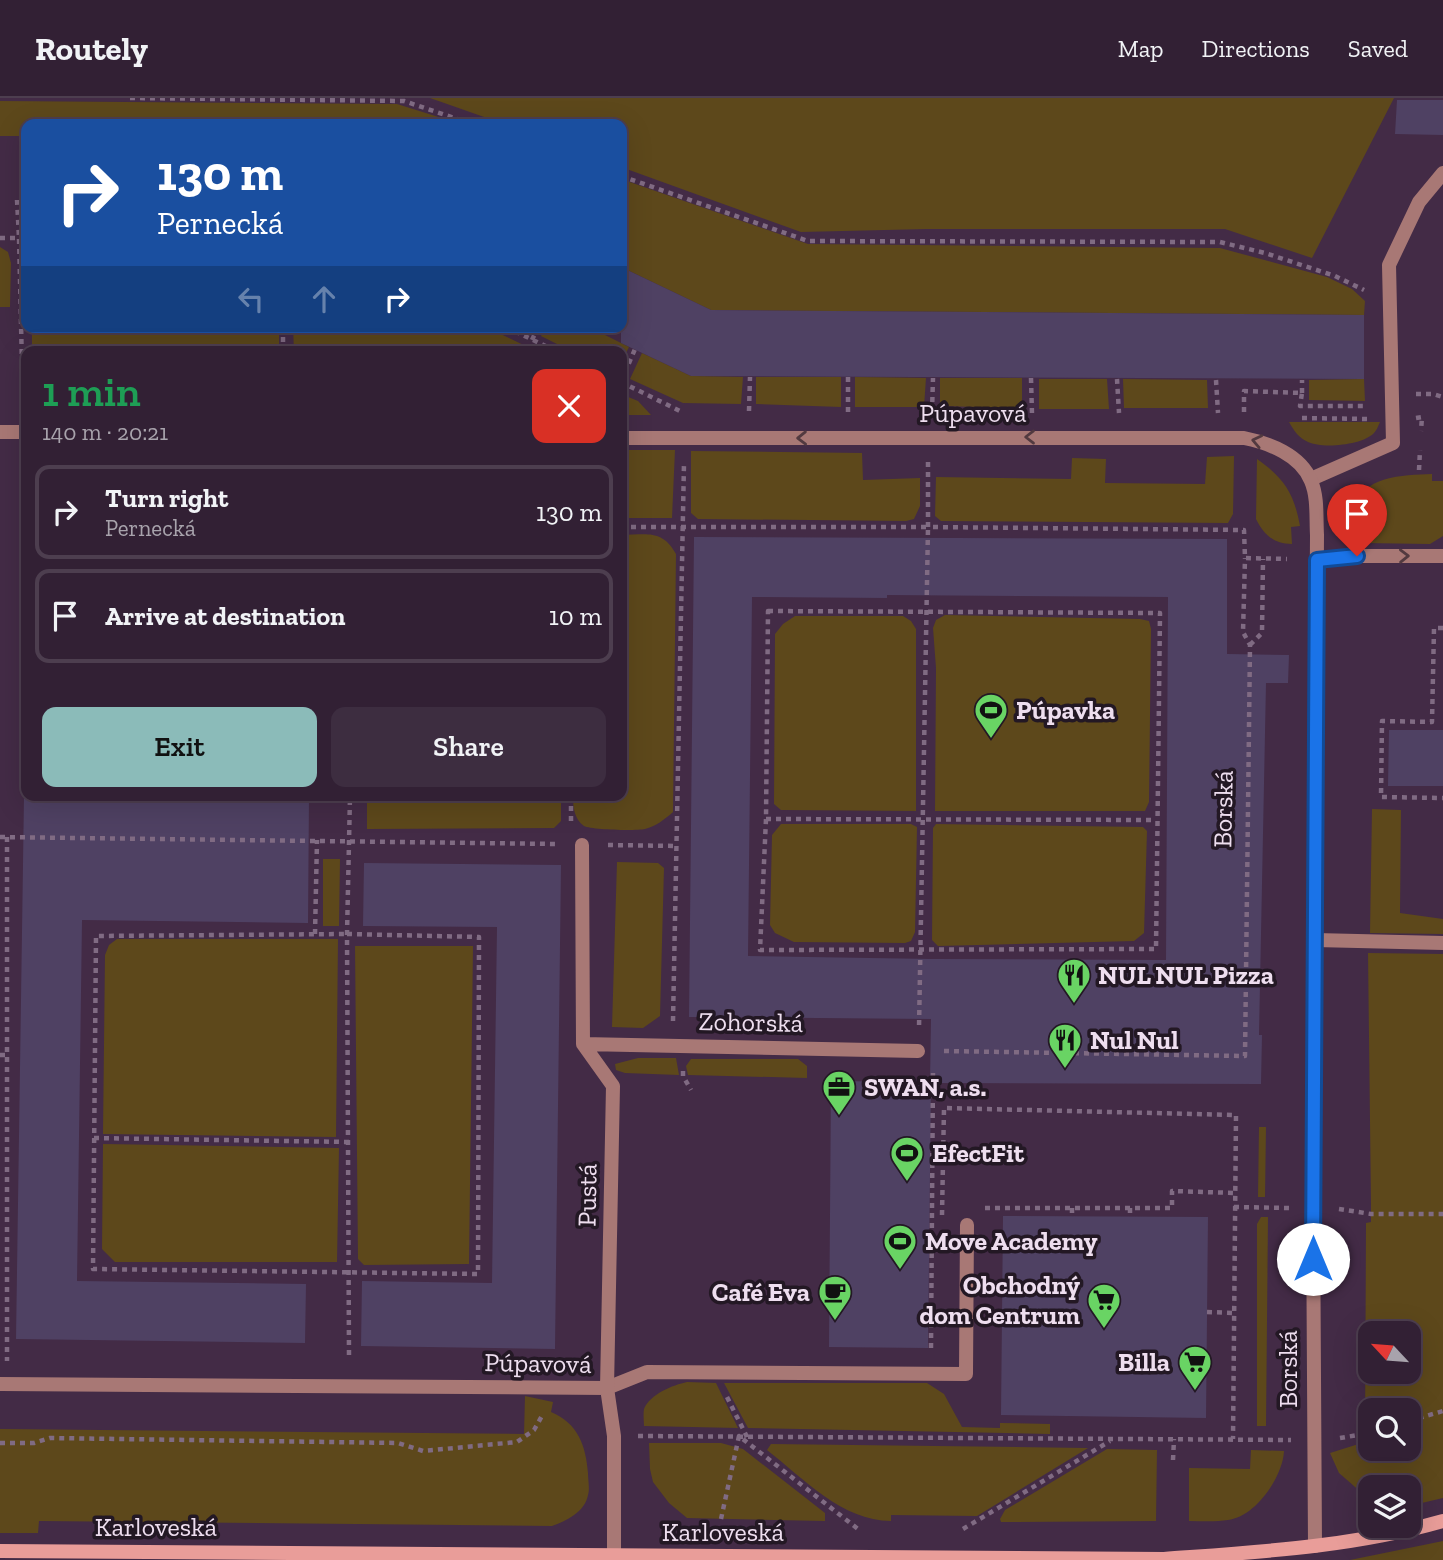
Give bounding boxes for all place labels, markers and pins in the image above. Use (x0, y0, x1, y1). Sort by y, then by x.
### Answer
pin (1327, 484, 1387, 556)
sports icon: Púpavka (972, 691, 1010, 740)
place label: Púpavka (1016, 694, 1115, 726)
restaurant icon: NUL NUL Pizza (1055, 956, 1093, 1005)
place label: NUL NUL Pizza (1098, 959, 1274, 991)
restaurant icon: Nul Nul (1046, 1021, 1084, 1070)
place label: Nul Nul (1090, 1024, 1179, 1056)
office icon: SWAN, a.s. (820, 1068, 858, 1117)
place label: SWAN, a.s. (864, 1071, 986, 1103)
sports icon: EfectFit (888, 1134, 926, 1183)
place label: EfectFit (932, 1137, 1025, 1169)
sports icon: Move Academy (881, 1222, 919, 1271)
place label: Move Academy (925, 1225, 1098, 1257)
place label: Obchodný dom Centrum (919, 1269, 1080, 1331)
cafe icon: Café Eva (816, 1273, 854, 1322)
place label: Café Eva (712, 1276, 810, 1308)
supermarket icon: Obchodný dom Centrum (1085, 1281, 1123, 1330)
supermarket icon: Billa (1176, 1343, 1214, 1392)
place label: Billa (1118, 1346, 1170, 1378)

